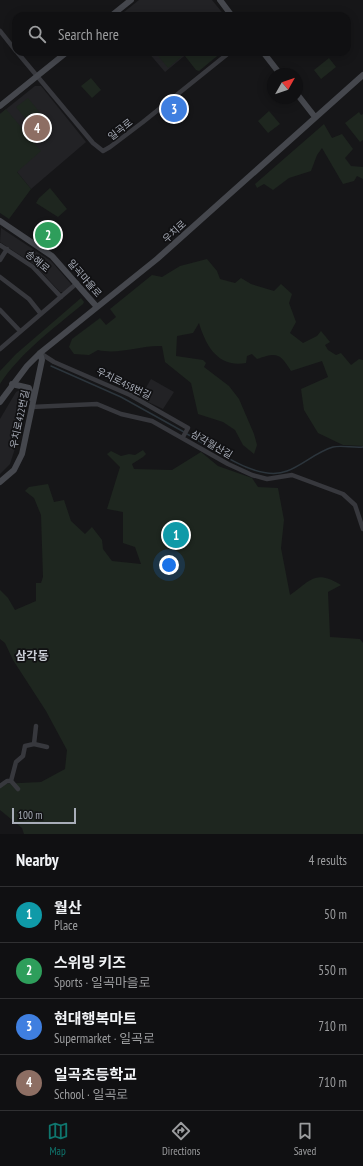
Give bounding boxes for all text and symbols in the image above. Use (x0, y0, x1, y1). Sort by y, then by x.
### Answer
search box (12, 12, 351, 56)
icon: search (26, 23, 48, 45)
text: Search here (58, 25, 119, 44)
north arrow (267, 68, 303, 104)
pin: 3 (161, 94, 187, 124)
pin: 4 (24, 113, 50, 143)
street label: 일곡로 (105, 116, 135, 143)
street label: 우치로 (160, 217, 189, 245)
pin: 2 (35, 220, 61, 250)
street label: 송해로 (23, 248, 52, 275)
street label: 일곡마을로 (65, 257, 105, 300)
street label: 우치로458번길 (94, 365, 153, 402)
street label: 우치로422번길 (7, 389, 32, 450)
street label: 삼각월산길 (189, 427, 235, 462)
pin: 1 (163, 520, 189, 550)
your location (159, 555, 179, 575)
district label: 삼각동 (15, 648, 49, 663)
scale bar (12, 806, 76, 825)
text: 100 m (18, 808, 42, 822)
text: Nearby (16, 849, 59, 871)
text: 4 results (308, 852, 347, 869)
text: 월산 (54, 898, 82, 917)
text: 1 (26, 906, 32, 923)
text: 50 m (324, 906, 347, 923)
text: Place (54, 917, 78, 934)
text: 스위밍 키즈 (54, 953, 126, 972)
text: 2 (26, 962, 32, 979)
text: 550 m (318, 962, 347, 979)
text: Sports · 일곡마을로 (54, 974, 151, 991)
text: 현대행복마트 (54, 1009, 137, 1028)
text: 3 (26, 1018, 32, 1035)
text: 710 m (318, 1018, 347, 1035)
text: Supermarket · 일곡로 (54, 1030, 155, 1047)
text: 일곡초등학교 (54, 1065, 137, 1084)
text: 4 (26, 1074, 32, 1091)
text: 710 m (318, 1074, 347, 1091)
text: School · 일곡로 (54, 1086, 128, 1103)
tab: Map (47, 1120, 69, 1158)
tab: Directions (162, 1120, 200, 1158)
tab: Saved (294, 1120, 316, 1158)

